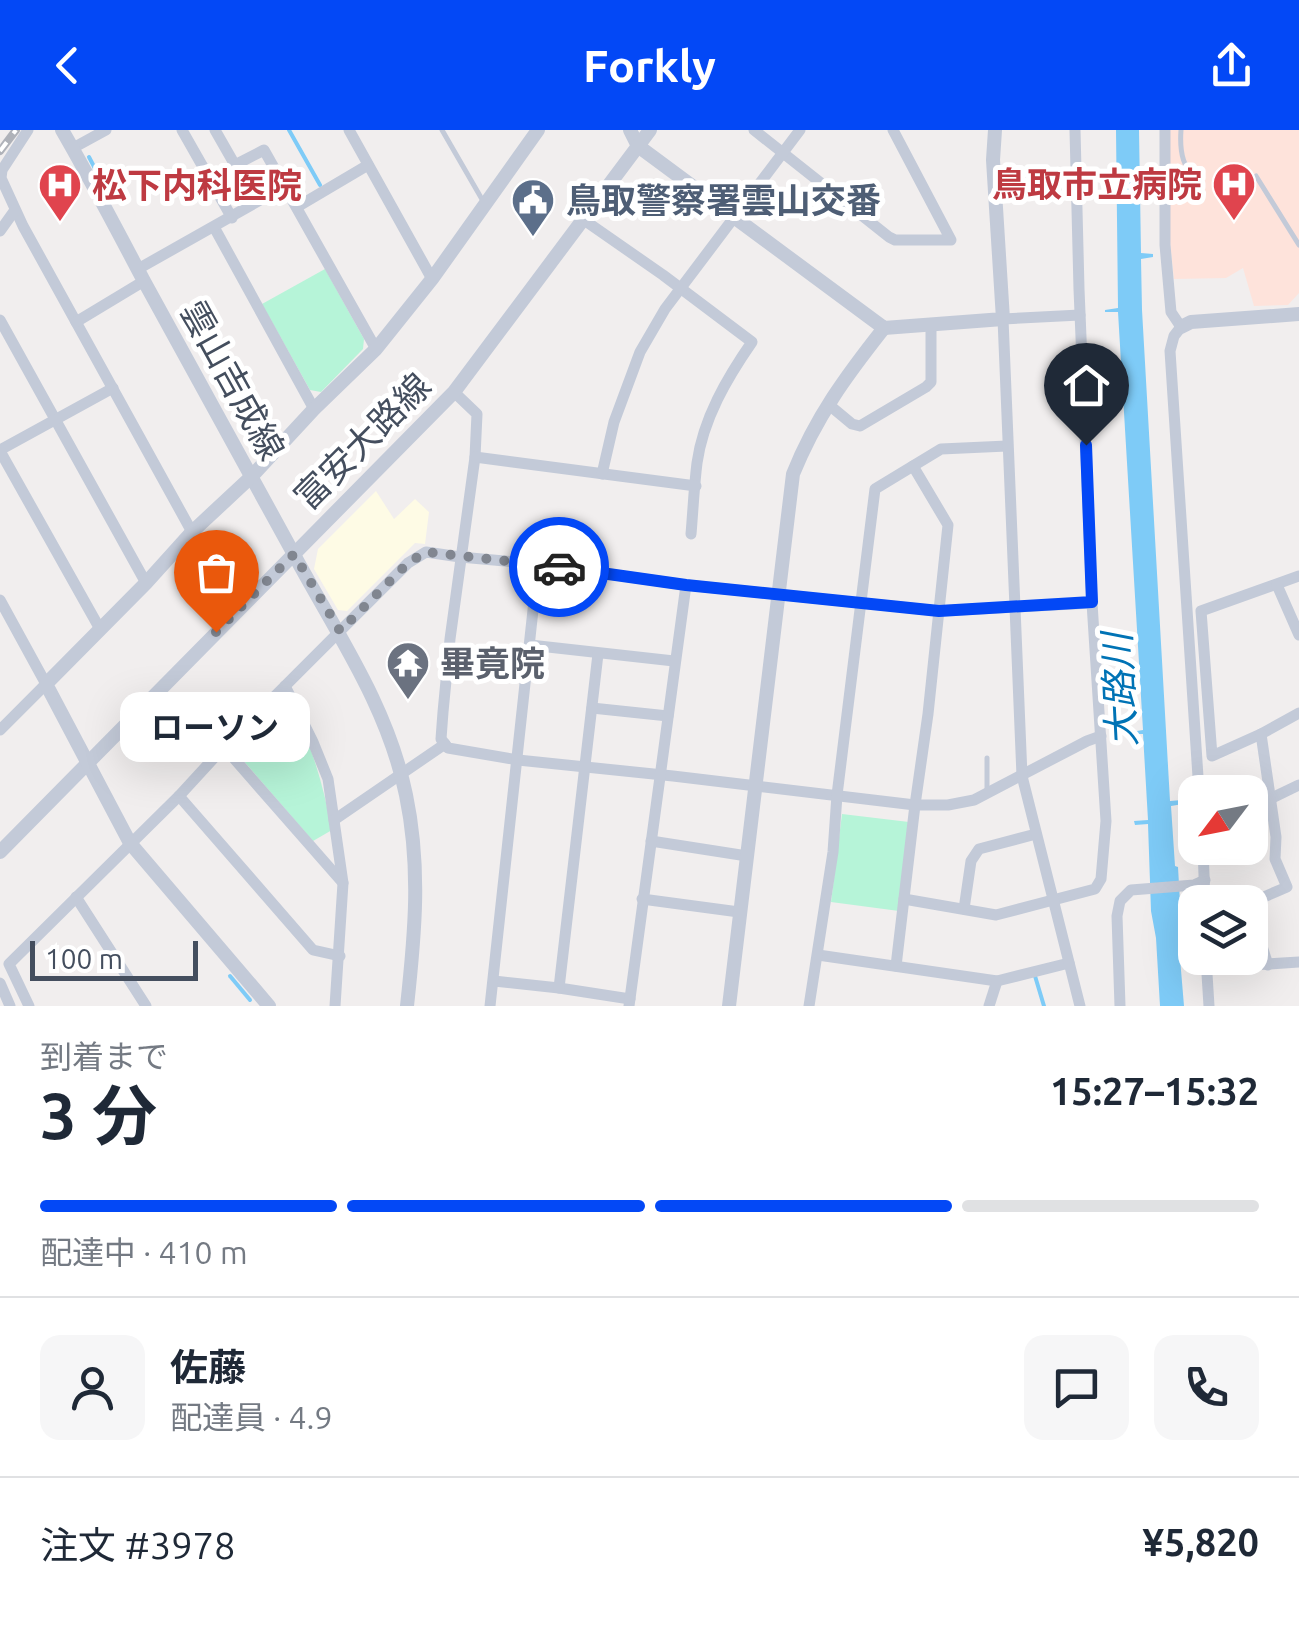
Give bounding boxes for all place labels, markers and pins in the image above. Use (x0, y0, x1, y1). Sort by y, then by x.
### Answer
hospital icon: 鳥取市立病院 (1211, 161, 1257, 222)
hospital icon: 松下内科医院 (37, 162, 83, 223)
place label: 鳥取市立病院 (992, 164, 1202, 204)
place label: 松下内科医院 (92, 165, 302, 205)
public building icon: 鳥取警察署雲山交番 (510, 177, 556, 238)
place label: 鳥取警察署雲山交番 (566, 180, 881, 220)
pin (1044, 343, 1129, 446)
pin (174, 530, 259, 633)
temple icon: 畢竟院 (385, 640, 431, 701)
place label: 畢竟院 (440, 643, 545, 683)
callout: ローソン (121, 692, 311, 762)

